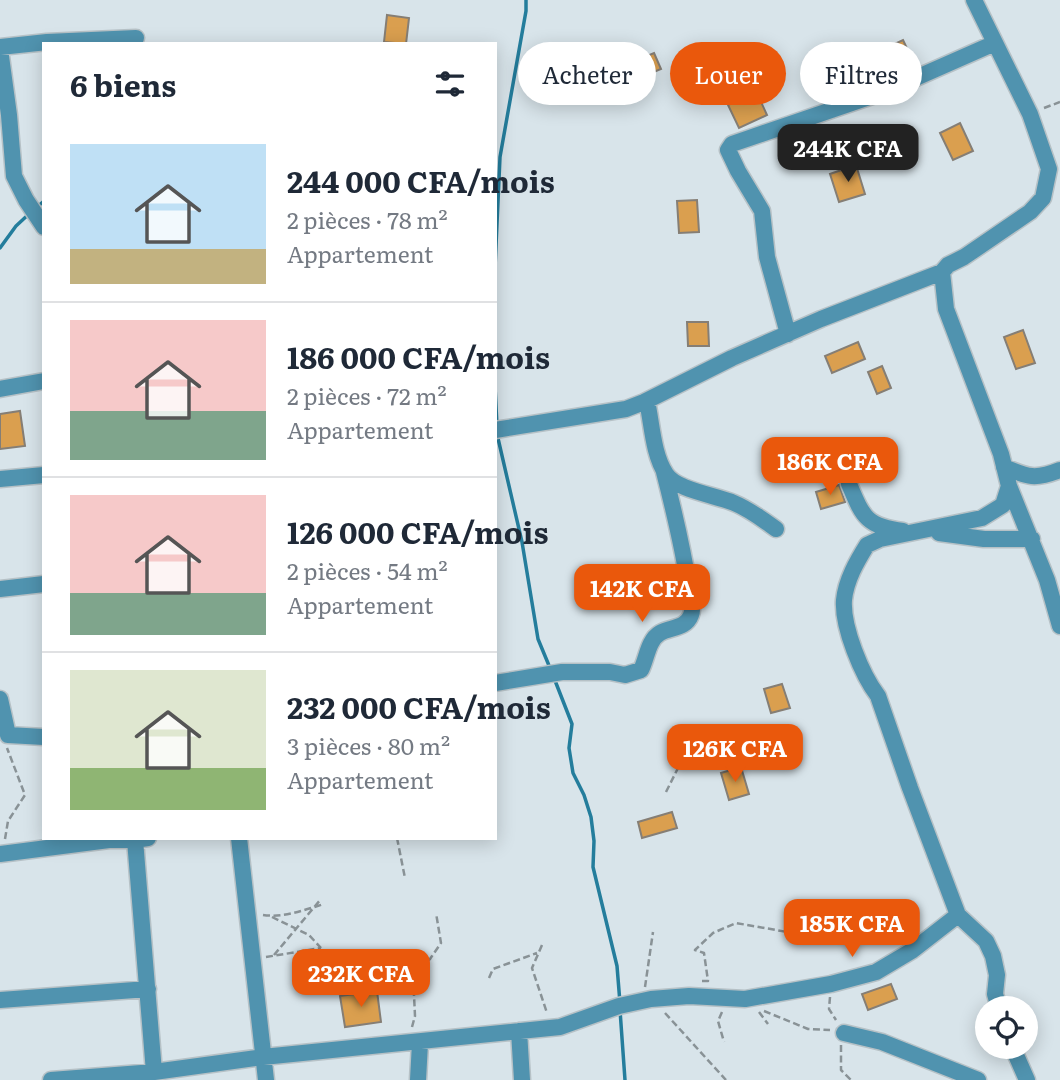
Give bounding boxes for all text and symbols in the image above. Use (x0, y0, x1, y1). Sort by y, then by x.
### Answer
chip: Acheter (518, 42, 656, 105)
chip: Louer (670, 42, 786, 105)
chip: Filtres (800, 42, 922, 105)
text: 6 biens (70, 62, 176, 106)
icon: filters (431, 65, 469, 103)
pin: 244K CFA (776, 124, 920, 184)
text: 244K CFA (794, 130, 902, 164)
text: 244 000 CFA/mois (287, 158, 555, 202)
icon: home (126, 172, 210, 256)
text: 2 pièces · 78 m² (287, 202, 448, 236)
text: Appartement (287, 236, 433, 270)
text: 186 000 CFA/mois (287, 334, 550, 378)
icon: home (126, 348, 210, 432)
text: 2 pièces · 72 m² (287, 378, 447, 412)
text: Appartement (287, 412, 433, 446)
pin: 186K CFA (758, 438, 902, 497)
text: 186K CFA (777, 443, 883, 477)
text: 126 000 CFA/mois (287, 509, 548, 553)
icon: home (126, 523, 210, 607)
text: 2 pièces · 54 m² (287, 553, 448, 587)
pin: 142K CFA (570, 564, 714, 624)
text: 142K CFA (590, 570, 694, 604)
text: Appartement (287, 587, 433, 621)
text: 232 000 CFA/mois (287, 684, 551, 728)
icon: home (126, 698, 210, 782)
pin: 126K CFA (663, 724, 807, 784)
text: 3 pièces · 80 m² (287, 728, 450, 762)
text: 126K CFA (683, 730, 787, 764)
text: Appartement (287, 762, 433, 796)
pin: 185K CFA (780, 900, 924, 959)
text: 185K CFA (800, 905, 904, 939)
pin: 232K CFA (289, 950, 433, 1009)
text: 232K CFA (308, 955, 414, 989)
map controls (975, 996, 1038, 1059)
button: locate (975, 996, 1038, 1059)

